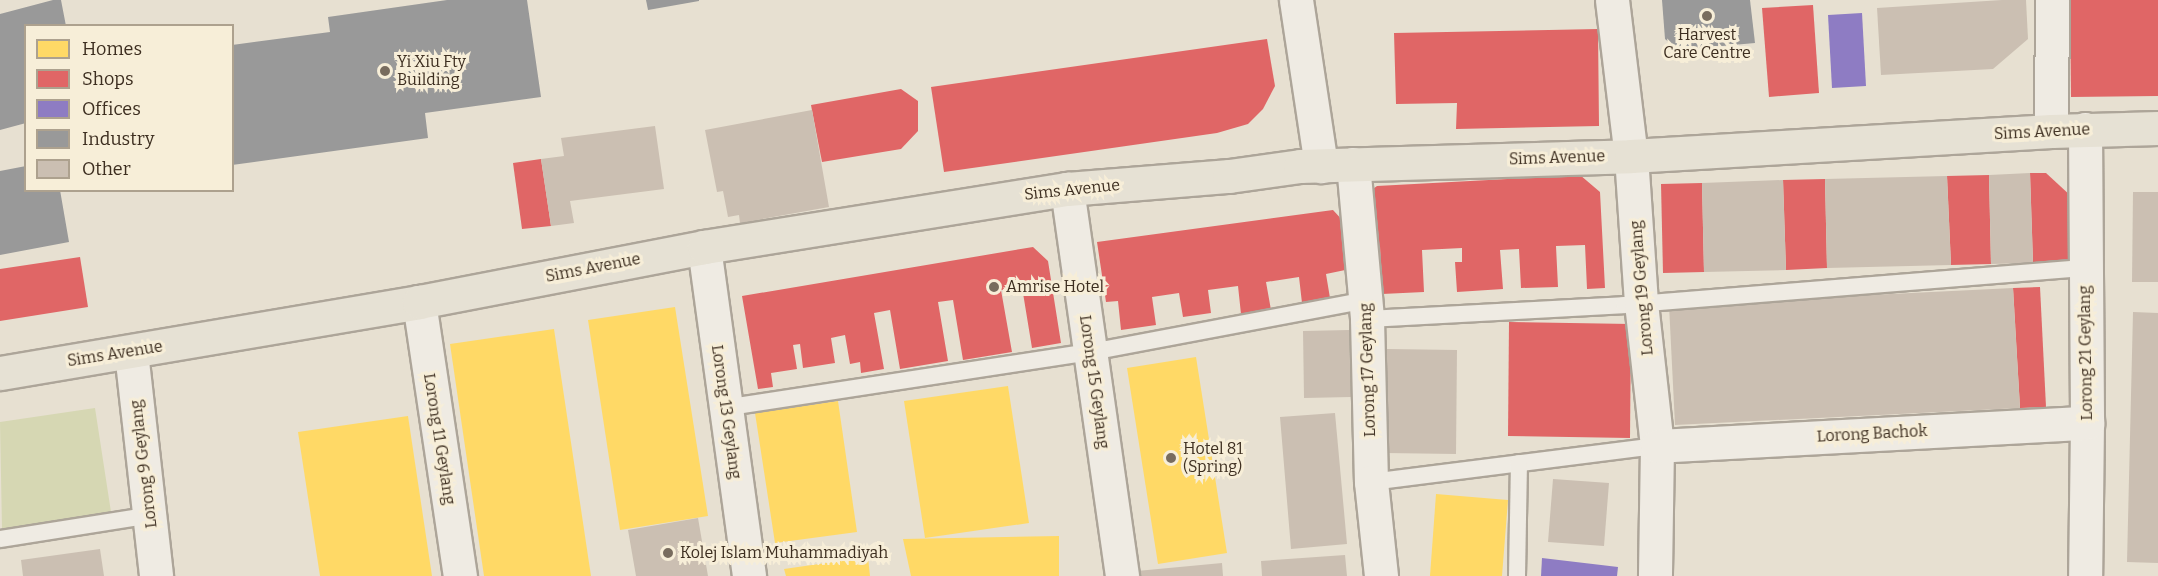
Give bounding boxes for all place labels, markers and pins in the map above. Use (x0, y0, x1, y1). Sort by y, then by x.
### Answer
marker: Harvest Care Centre (1700, 9, 1714, 23)
place label: Harvest Care Centre (1663, 25, 1751, 63)
place label: Yi Xiu Fty Building (397, 52, 466, 90)
marker: Yi Xiu Fty Building (378, 64, 392, 78)
place label: Amrise Hotel (1006, 277, 1104, 297)
marker: Amrise Hotel (987, 280, 1001, 294)
place label: Hotel 81 (Spring) (1183, 439, 1243, 477)
marker: Hotel 81 (Spring) (1164, 451, 1178, 465)
place label: Kolej Islam Muhammadiyah (680, 543, 888, 563)
marker: Kolej Islam Muhammadiyah (661, 546, 675, 560)

